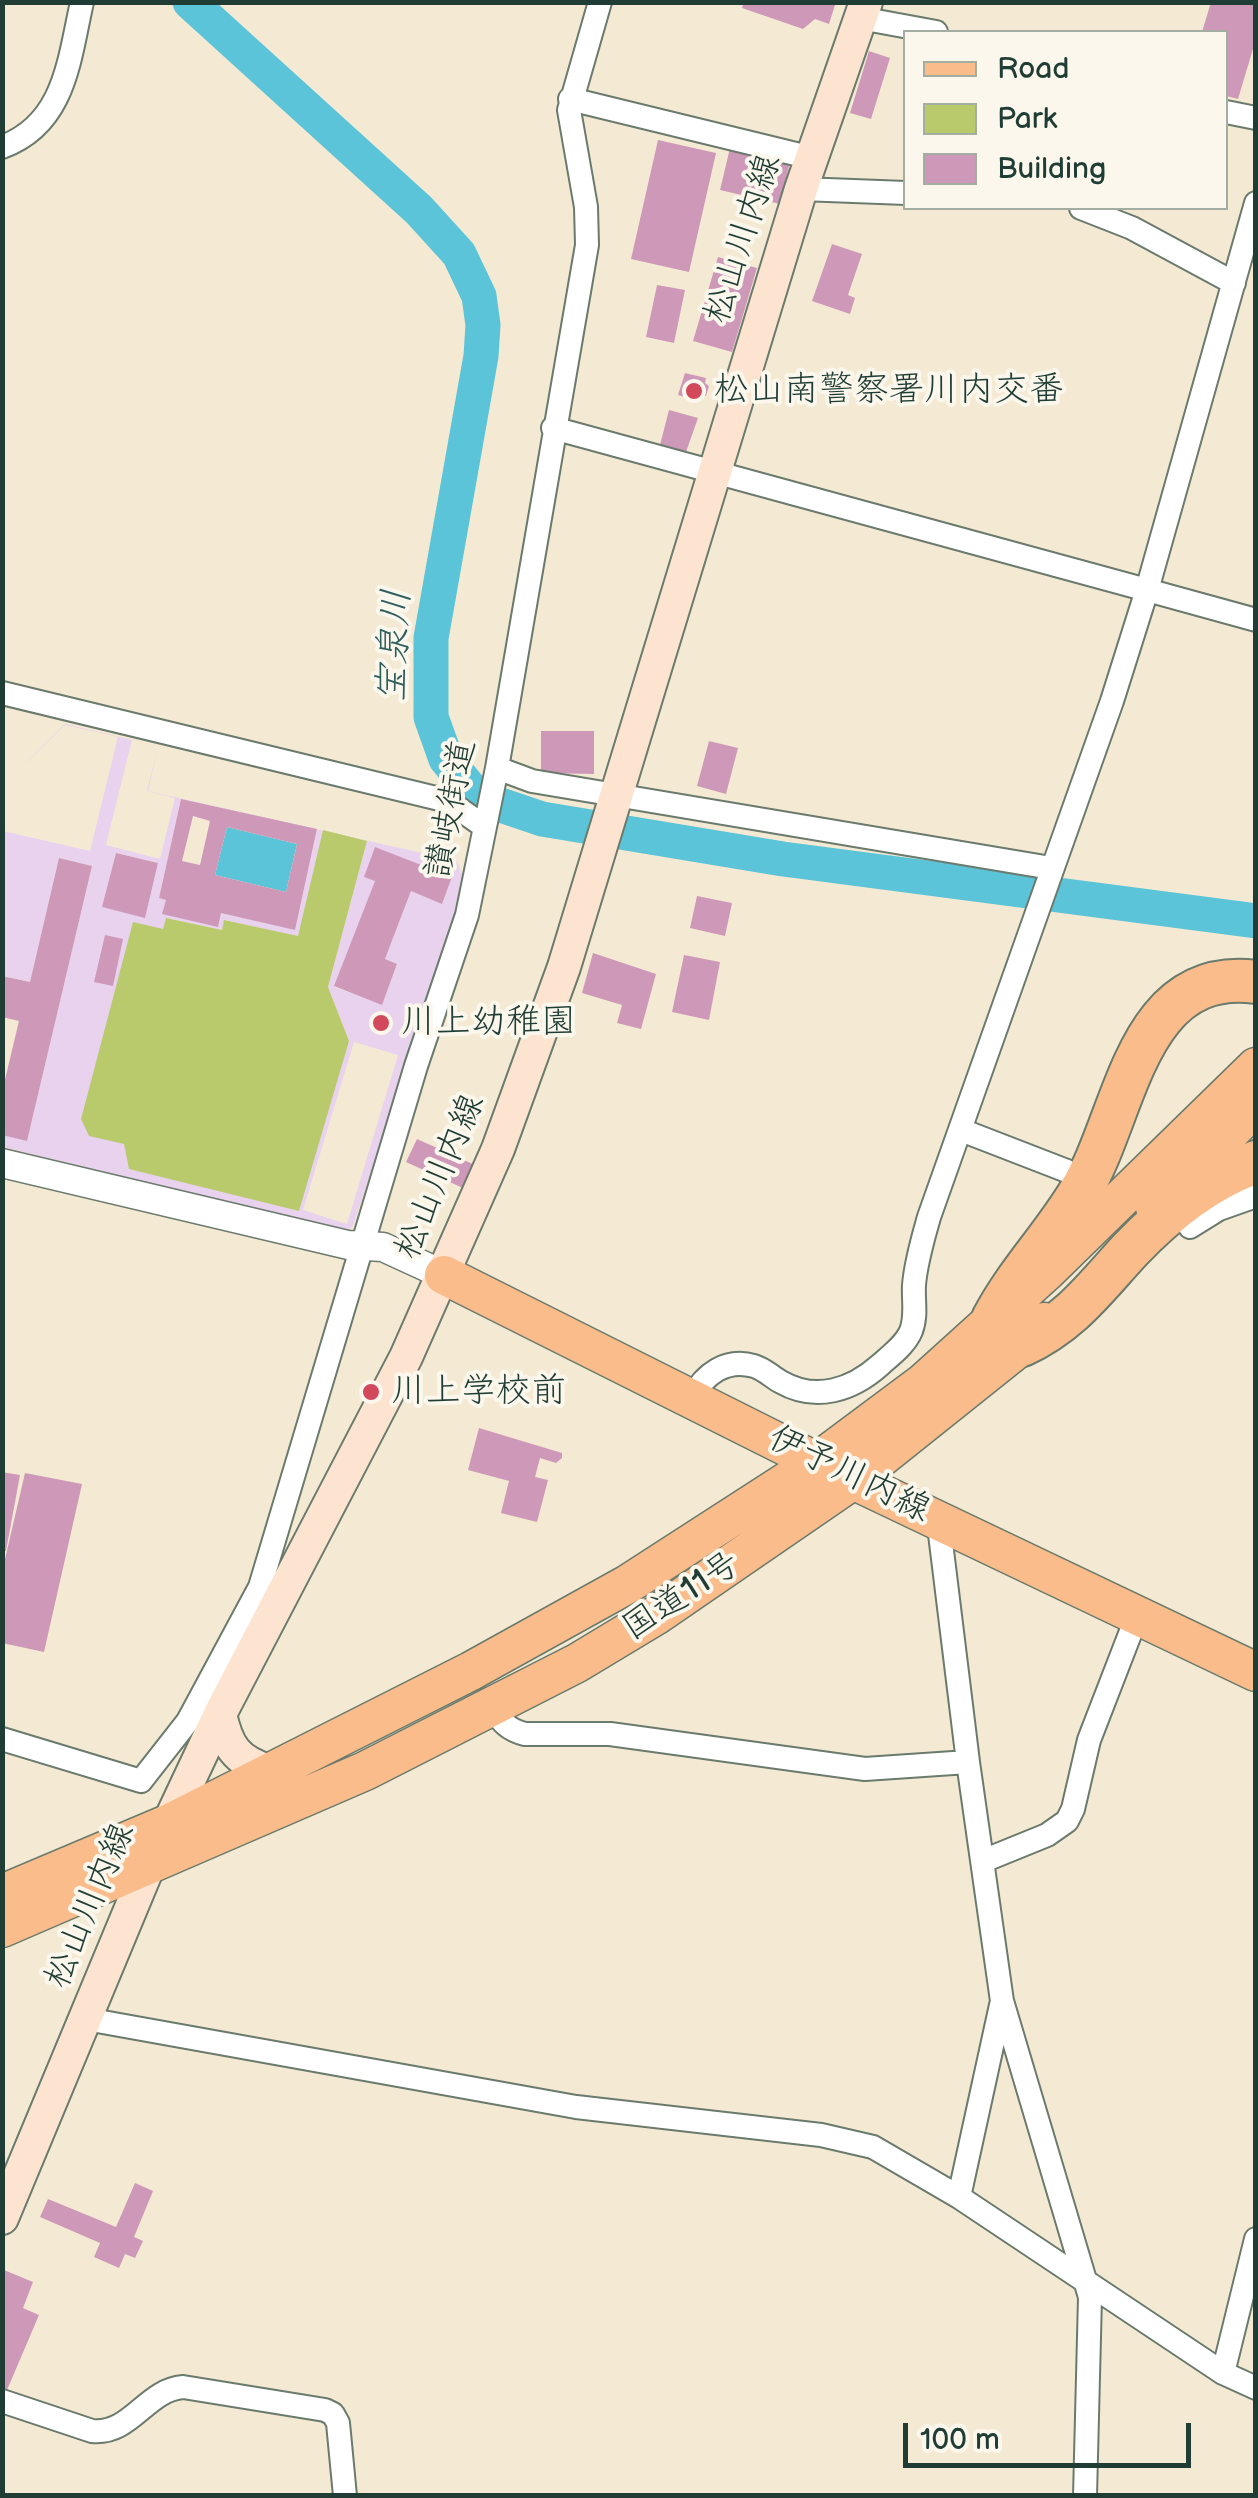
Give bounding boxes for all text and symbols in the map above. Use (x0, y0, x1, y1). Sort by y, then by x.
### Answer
legend (903, 30, 1228, 210)
text: Road (997, 51, 1070, 87)
text: Park (997, 101, 1057, 137)
street label: 松山川内線 (697, 149, 791, 329)
text: Building (997, 151, 1106, 187)
place label: 松山南警察署川内交番 (714, 370, 1064, 412)
marker: 松山南警察署川内交番 (683, 380, 705, 402)
water label: 宝泉川 (370, 588, 422, 704)
street label: 讃岐街道 (418, 736, 486, 882)
place label: 川上幼稚園 (401, 1002, 576, 1044)
marker: 川上幼稚園 (370, 1012, 392, 1034)
street label: 松山川内線 (387, 1088, 495, 1266)
place label: 川上学校前 (391, 1371, 566, 1413)
marker: 川上学校前 (360, 1381, 382, 1403)
street label: 伊予川内線 (761, 1418, 937, 1532)
street label: 国道11号 (615, 1543, 749, 1651)
street label: 松山川内線 (37, 1817, 145, 1995)
scale bar (908, 2403, 1196, 2465)
text: 100 m (920, 2422, 1000, 2458)

